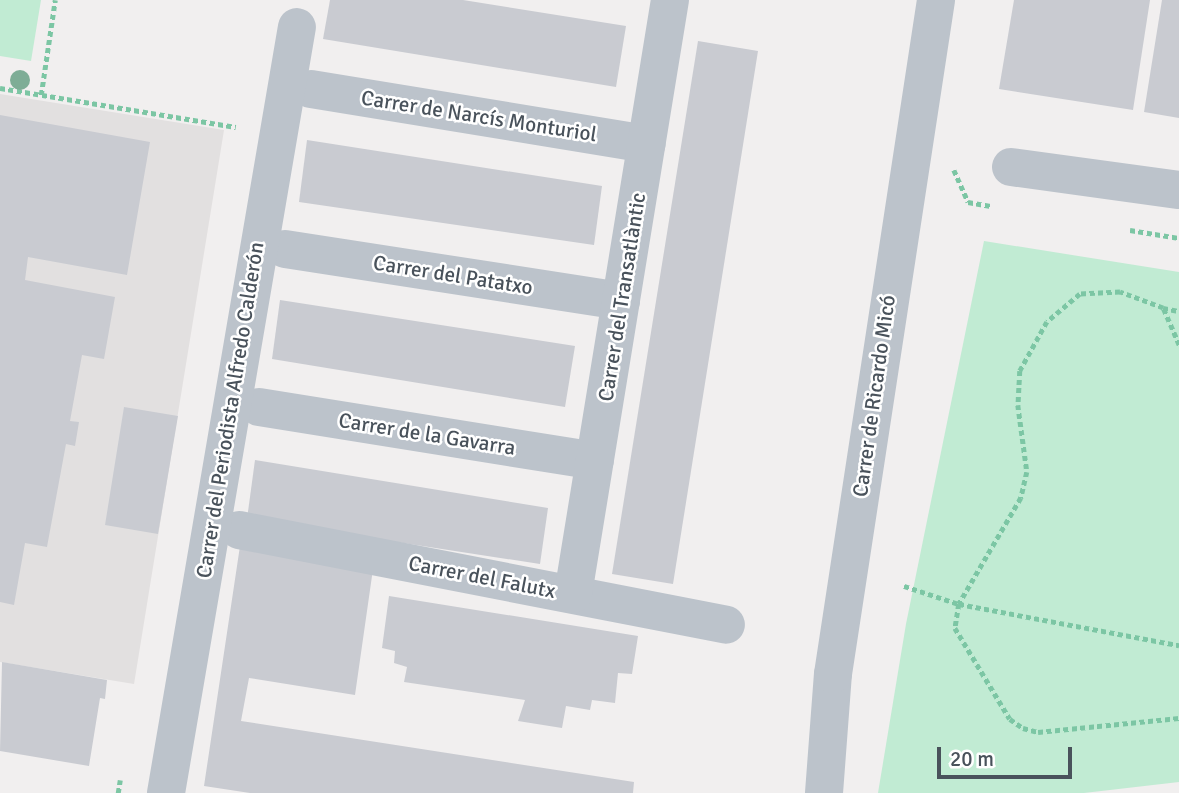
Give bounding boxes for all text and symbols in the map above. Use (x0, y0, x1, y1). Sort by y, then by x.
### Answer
street label: Carrer de Narcís Monturiol (359, 85, 599, 147)
street label: Carrer del Transatlàntic (593, 191, 651, 403)
street label: Carrer del Periodista Alfredo Calderón (191, 240, 269, 580)
street label: Carrer del Patatxo (371, 250, 535, 300)
street label: Carrer de Ricardo Micó (847, 293, 901, 499)
street label: Carrer de la Gavarra (337, 408, 517, 460)
street label: Carrer del Falutx (406, 550, 558, 604)
scale bar (941, 734, 1076, 778)
text: 20 m (950, 746, 994, 772)

